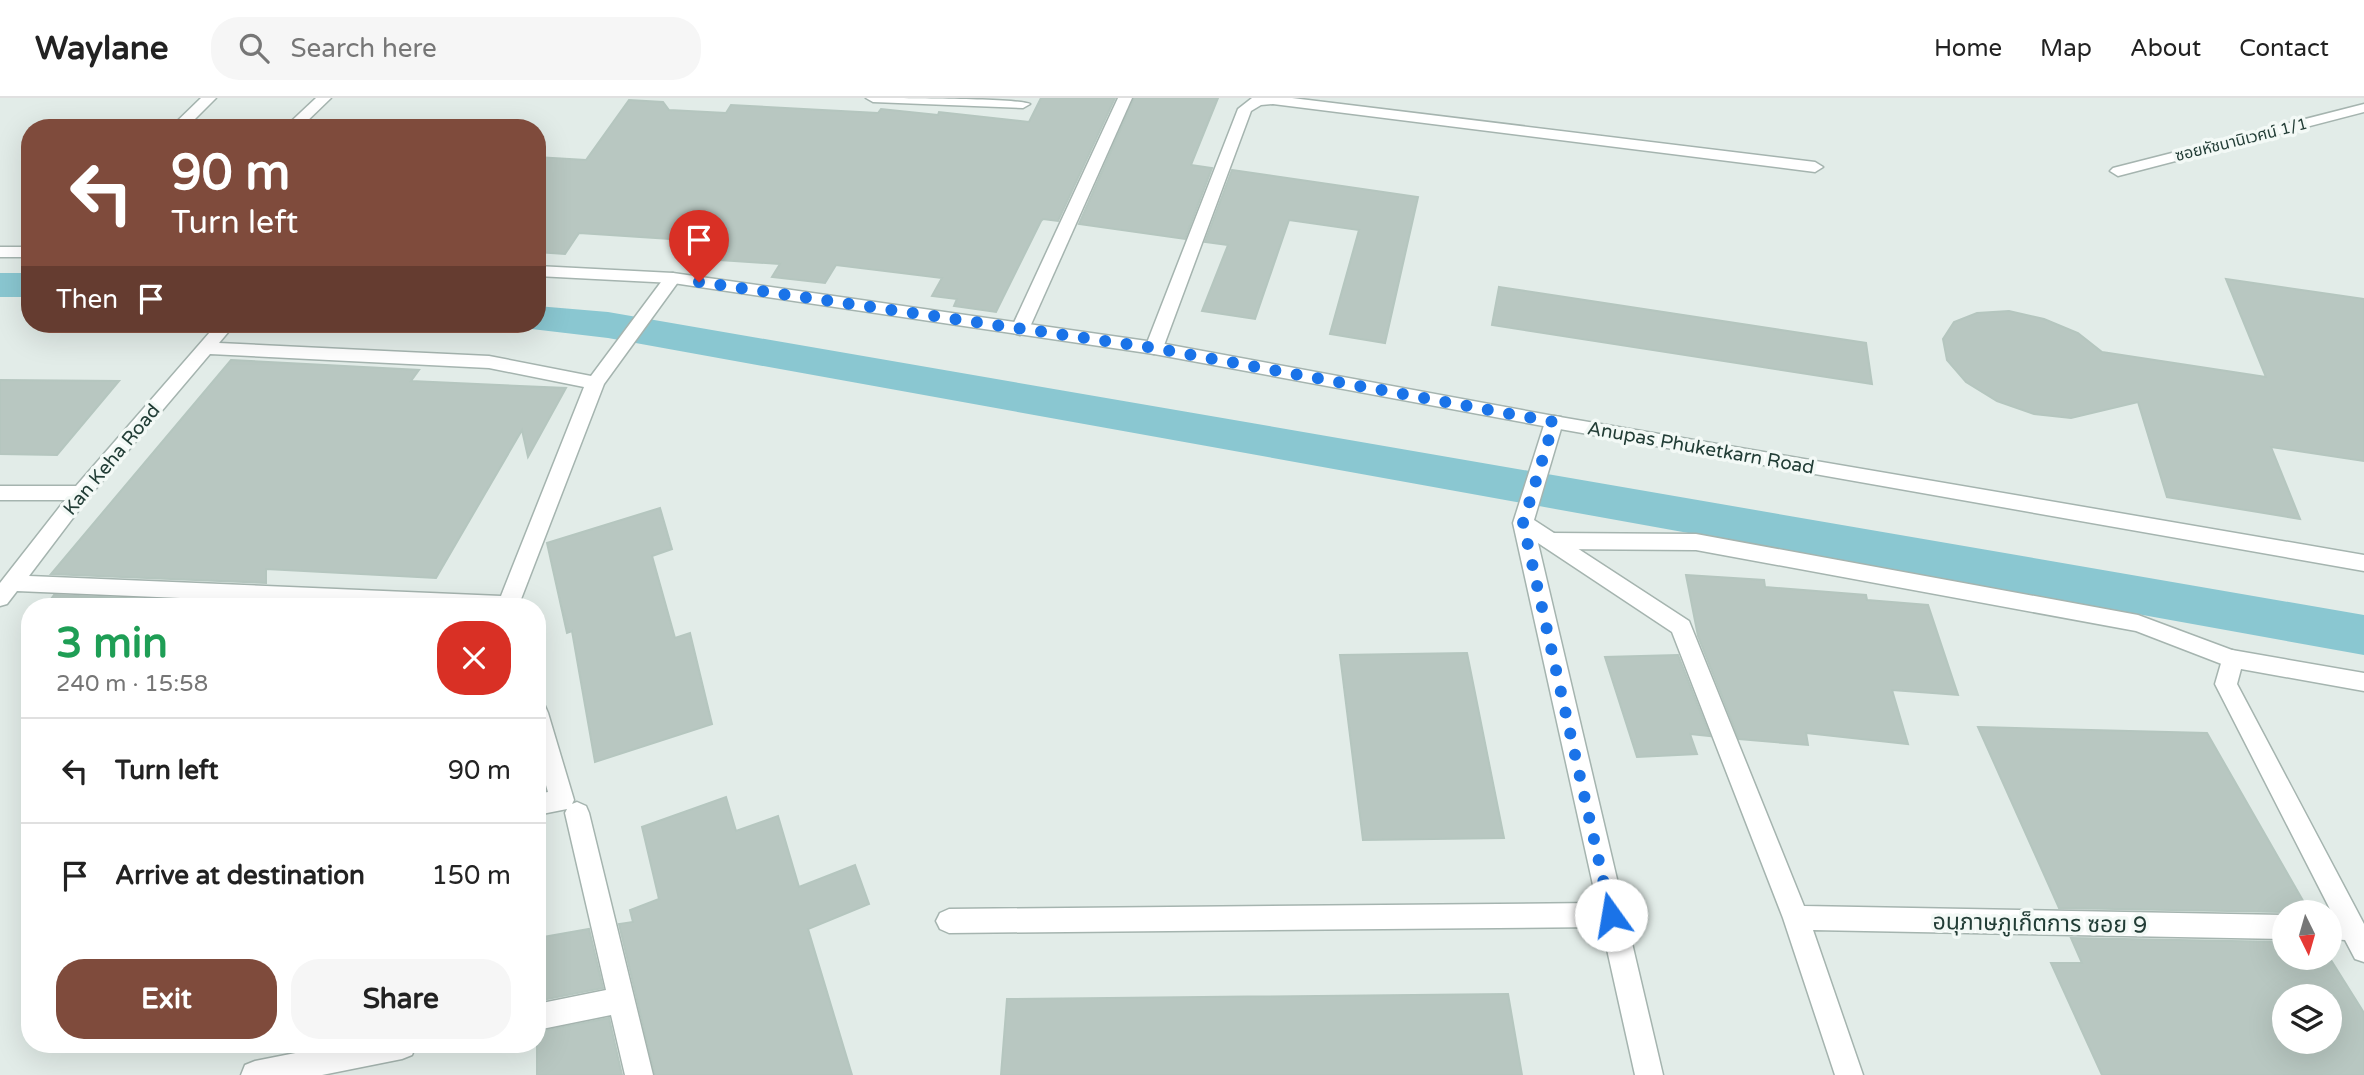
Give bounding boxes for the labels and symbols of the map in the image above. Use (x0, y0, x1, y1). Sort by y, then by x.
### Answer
street label: ซอยหัชนานิเวศน์ 1/1 (2173, 114, 2309, 166)
pin (669, 210, 729, 282)
street label: Kan Keha Road (59, 400, 165, 520)
street label: Anupas Phuketkarn Road (1586, 417, 1816, 479)
position arrow (1574, 878, 1648, 952)
north arrow (2272, 900, 2342, 970)
street label: อนุภาษภูเก็ตการ ซอย 9 (1932, 908, 2148, 940)

